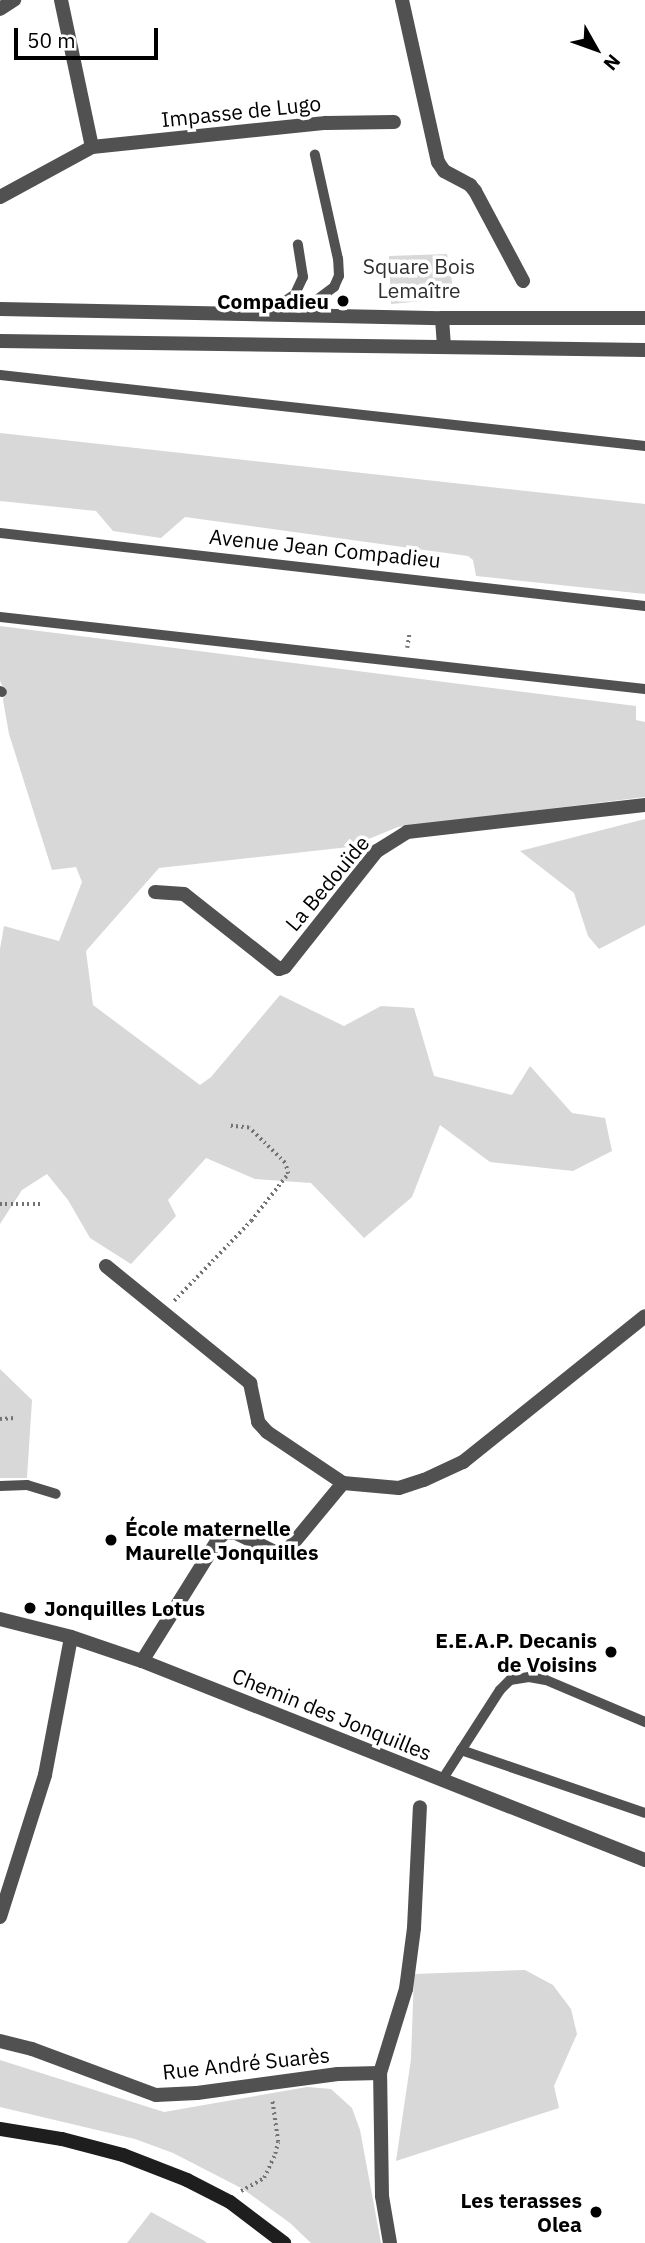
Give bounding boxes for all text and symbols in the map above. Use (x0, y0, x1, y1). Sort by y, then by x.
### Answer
scale bar (18, 14, 161, 58)
north arrow (561, 14, 631, 84)
text: 50 m (27, 26, 76, 54)
text: N (598, 50, 626, 75)
street label: Impasse de Lugo (160, 90, 322, 132)
park label: Square Bois Lemaître (363, 253, 475, 303)
place label: Compadieu (217, 288, 329, 314)
marker: Compadieu (335, 293, 351, 309)
street label: Avenue Jean Compadieu (208, 523, 442, 573)
street label: La Bedouïde (280, 830, 374, 936)
place label: École maternelle Maurelle Jonquilles (125, 1515, 318, 1565)
marker: École maternelle Maurelle Jonquilles (103, 1532, 119, 1548)
place label: Jonquilles Lotus (44, 1595, 205, 1621)
marker: Jonquilles Lotus (22, 1600, 38, 1616)
place label: E.E.A.P. Decanis de Voisins (435, 1627, 597, 1677)
marker: E.E.A.P. Decanis de Voisins (603, 1644, 619, 1660)
street label: Chemin des Jonquilles (229, 1662, 435, 1766)
street label: Rue André Suarès (161, 2042, 331, 2084)
place label: Les terasses Olea (460, 2187, 582, 2237)
marker: Les terasses Olea (588, 2204, 604, 2220)

